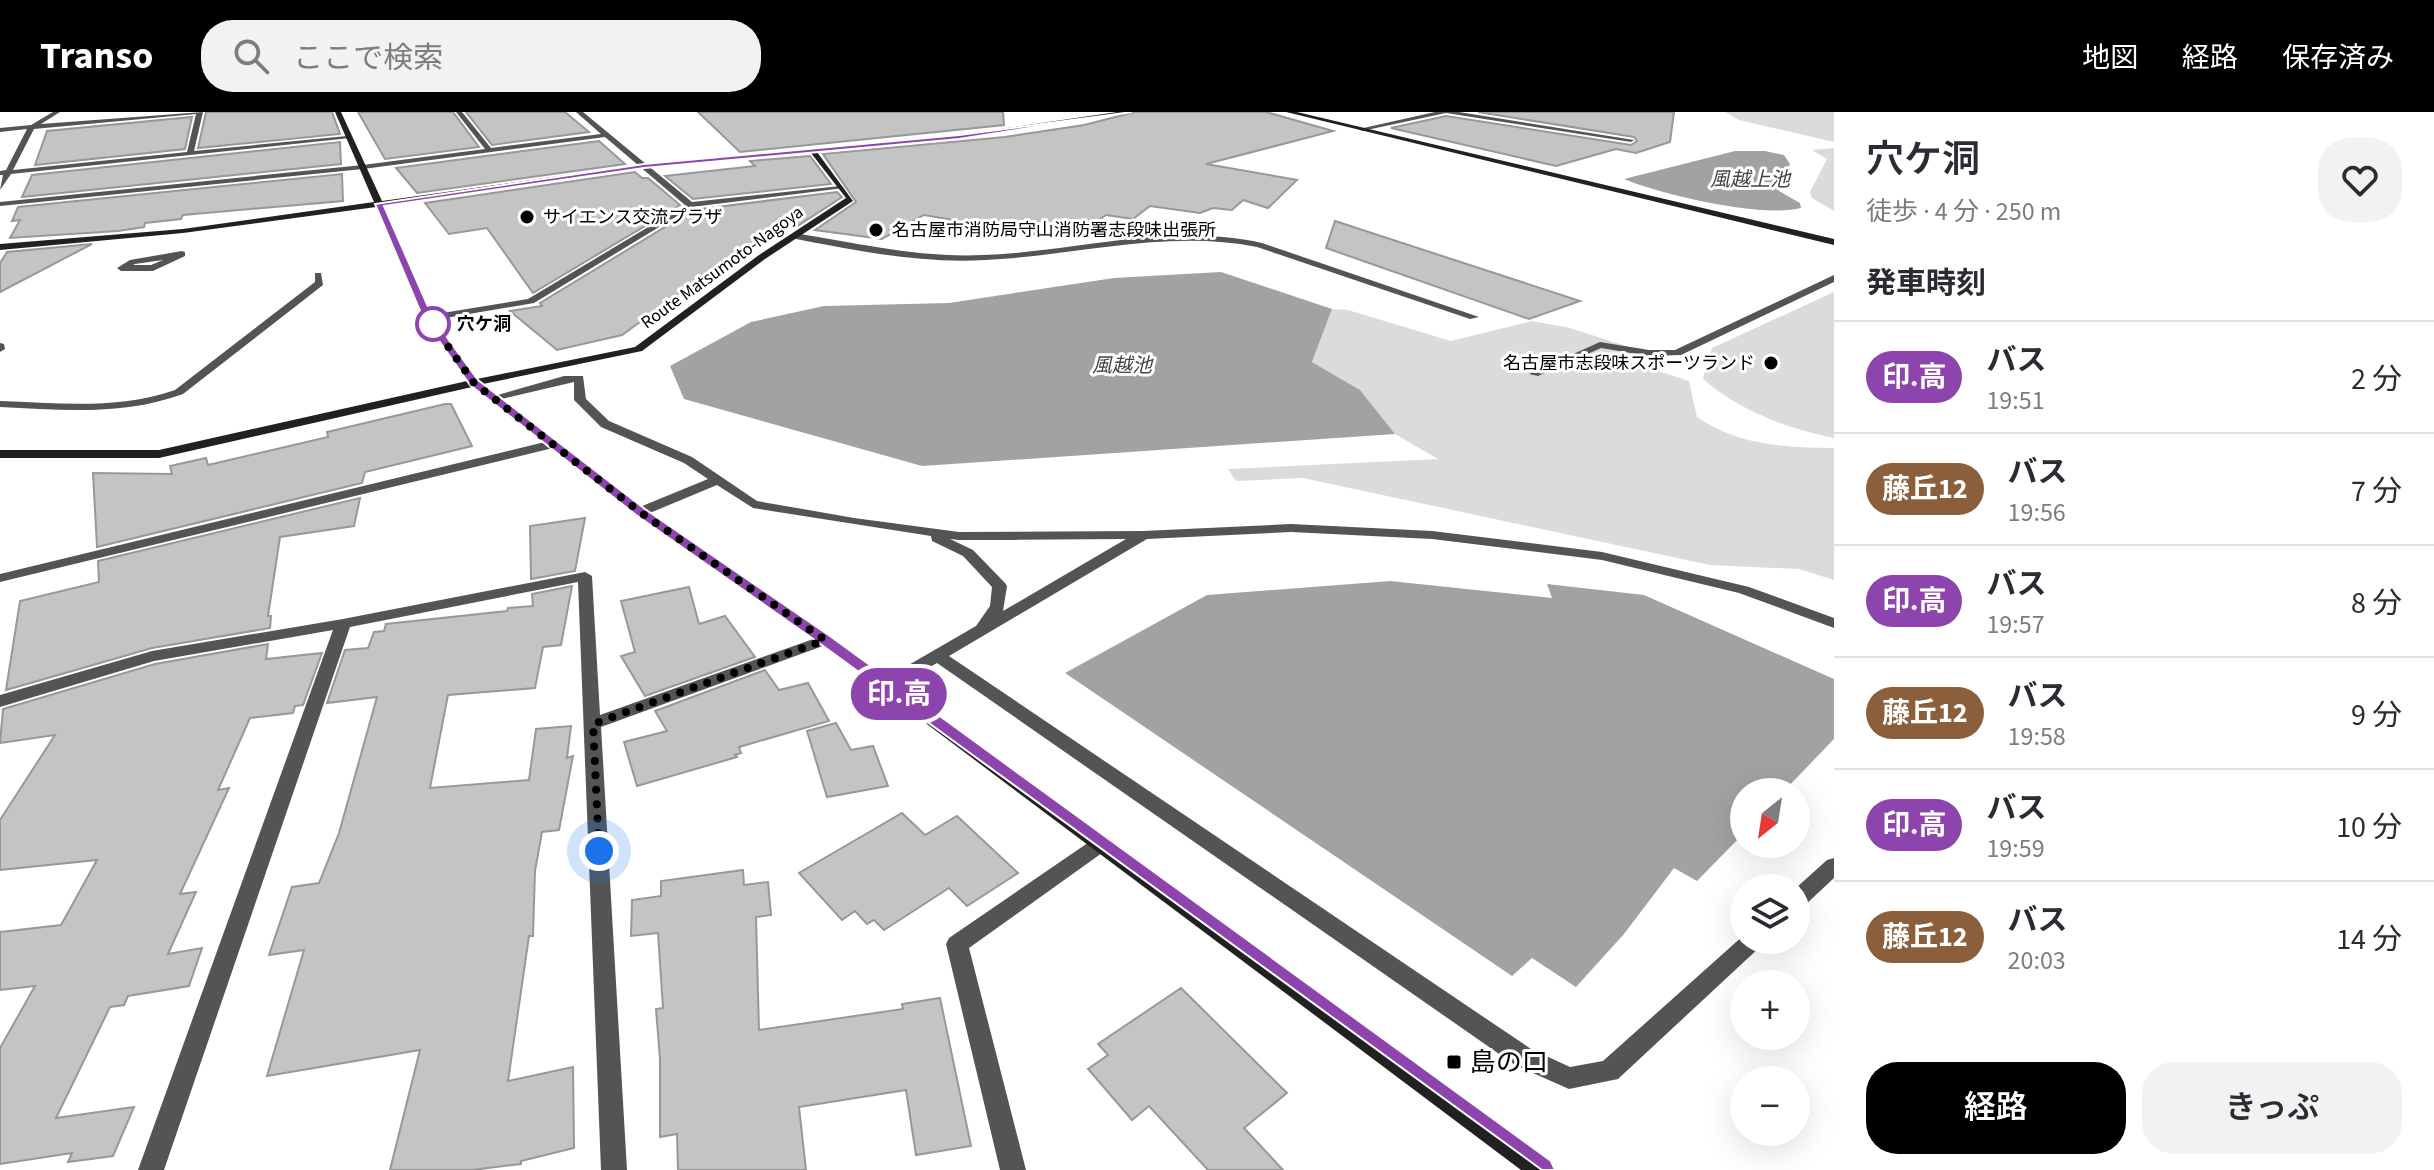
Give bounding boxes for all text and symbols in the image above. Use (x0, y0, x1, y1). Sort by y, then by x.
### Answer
search box (201, 20, 761, 92)
text: Transo (40, 29, 153, 83)
icon: search (229, 34, 273, 78)
text: ここで検索 (293, 37, 443, 80)
text: 地図 (2082, 38, 2138, 78)
text: 経路 (2182, 38, 2238, 78)
text: 保存済み (2282, 38, 2394, 78)
text: 穴ケ洞 (1866, 133, 1980, 187)
button: heart (2318, 138, 2402, 222)
water label: 風越上池 (1710, 166, 1792, 194)
text: 徒歩 · 4 分 · 250 m (1866, 193, 2061, 230)
street label: Route Matsumoto-Nagoya (636, 200, 809, 335)
place label: サイエンス交流プラザ (543, 205, 722, 230)
marker: サイエンス交流プラザ (518, 208, 536, 226)
place label: 名古屋市消防局守山消防署志段味出張所 (892, 218, 1216, 243)
marker: 名古屋市消防局守山消防署志段味出張所 (867, 221, 885, 239)
text: 発車時刻 (1866, 262, 1986, 305)
marker: 穴ケ洞 (416, 307, 450, 341)
place label: 穴ケ洞 (457, 312, 511, 337)
text: バス (1986, 339, 2046, 382)
place label: 名古屋市志段味スポーツランド (1503, 351, 1755, 376)
water label: 風越池 (1092, 352, 1154, 380)
marker: 名古屋市志段味スポーツランド (1762, 354, 1780, 372)
text: 印.高 (1882, 357, 1946, 397)
text: 2 分 (2351, 358, 2402, 401)
text: 19:51 (1986, 382, 2045, 419)
text: バス (2008, 451, 2068, 494)
text: 藤丘12 (1882, 469, 1968, 509)
text: 7 分 (2351, 470, 2402, 513)
text: 19:56 (2008, 494, 2066, 531)
text: バス (1986, 563, 2046, 606)
text: 印.高 (1882, 581, 1946, 621)
text: 8 分 (2351, 582, 2402, 625)
text: 19:57 (1986, 606, 2045, 643)
line badge: 印.高 (853, 668, 945, 720)
text: 印.高 (867, 674, 931, 714)
text: バス (2008, 675, 2068, 718)
text: 藤丘12 (1882, 693, 1968, 733)
text: 9 分 (2351, 694, 2402, 737)
text: 19:58 (2008, 718, 2066, 755)
north arrow (1730, 778, 1810, 858)
map controls (1730, 778, 1810, 1146)
text: バス (1986, 787, 2046, 830)
text: 印.高 (1882, 805, 1946, 845)
text: 10 分 (2336, 806, 2402, 849)
text: 19:59 (1986, 830, 2045, 867)
your location (579, 831, 619, 871)
button: layers (1730, 874, 1810, 954)
text: バス (2008, 899, 2068, 942)
text: 藤丘12 (1882, 917, 1968, 957)
text: 14 分 (2336, 918, 2402, 961)
text: 20:03 (2008, 942, 2066, 979)
button: + (1730, 970, 1810, 1050)
place label: 島の口 (1470, 1044, 1548, 1081)
marker: 島の口 (1445, 1053, 1463, 1071)
button: 経路 (1866, 1062, 2126, 1154)
button: きっぷ (2142, 1062, 2402, 1154)
button: − (1730, 1066, 1810, 1146)

